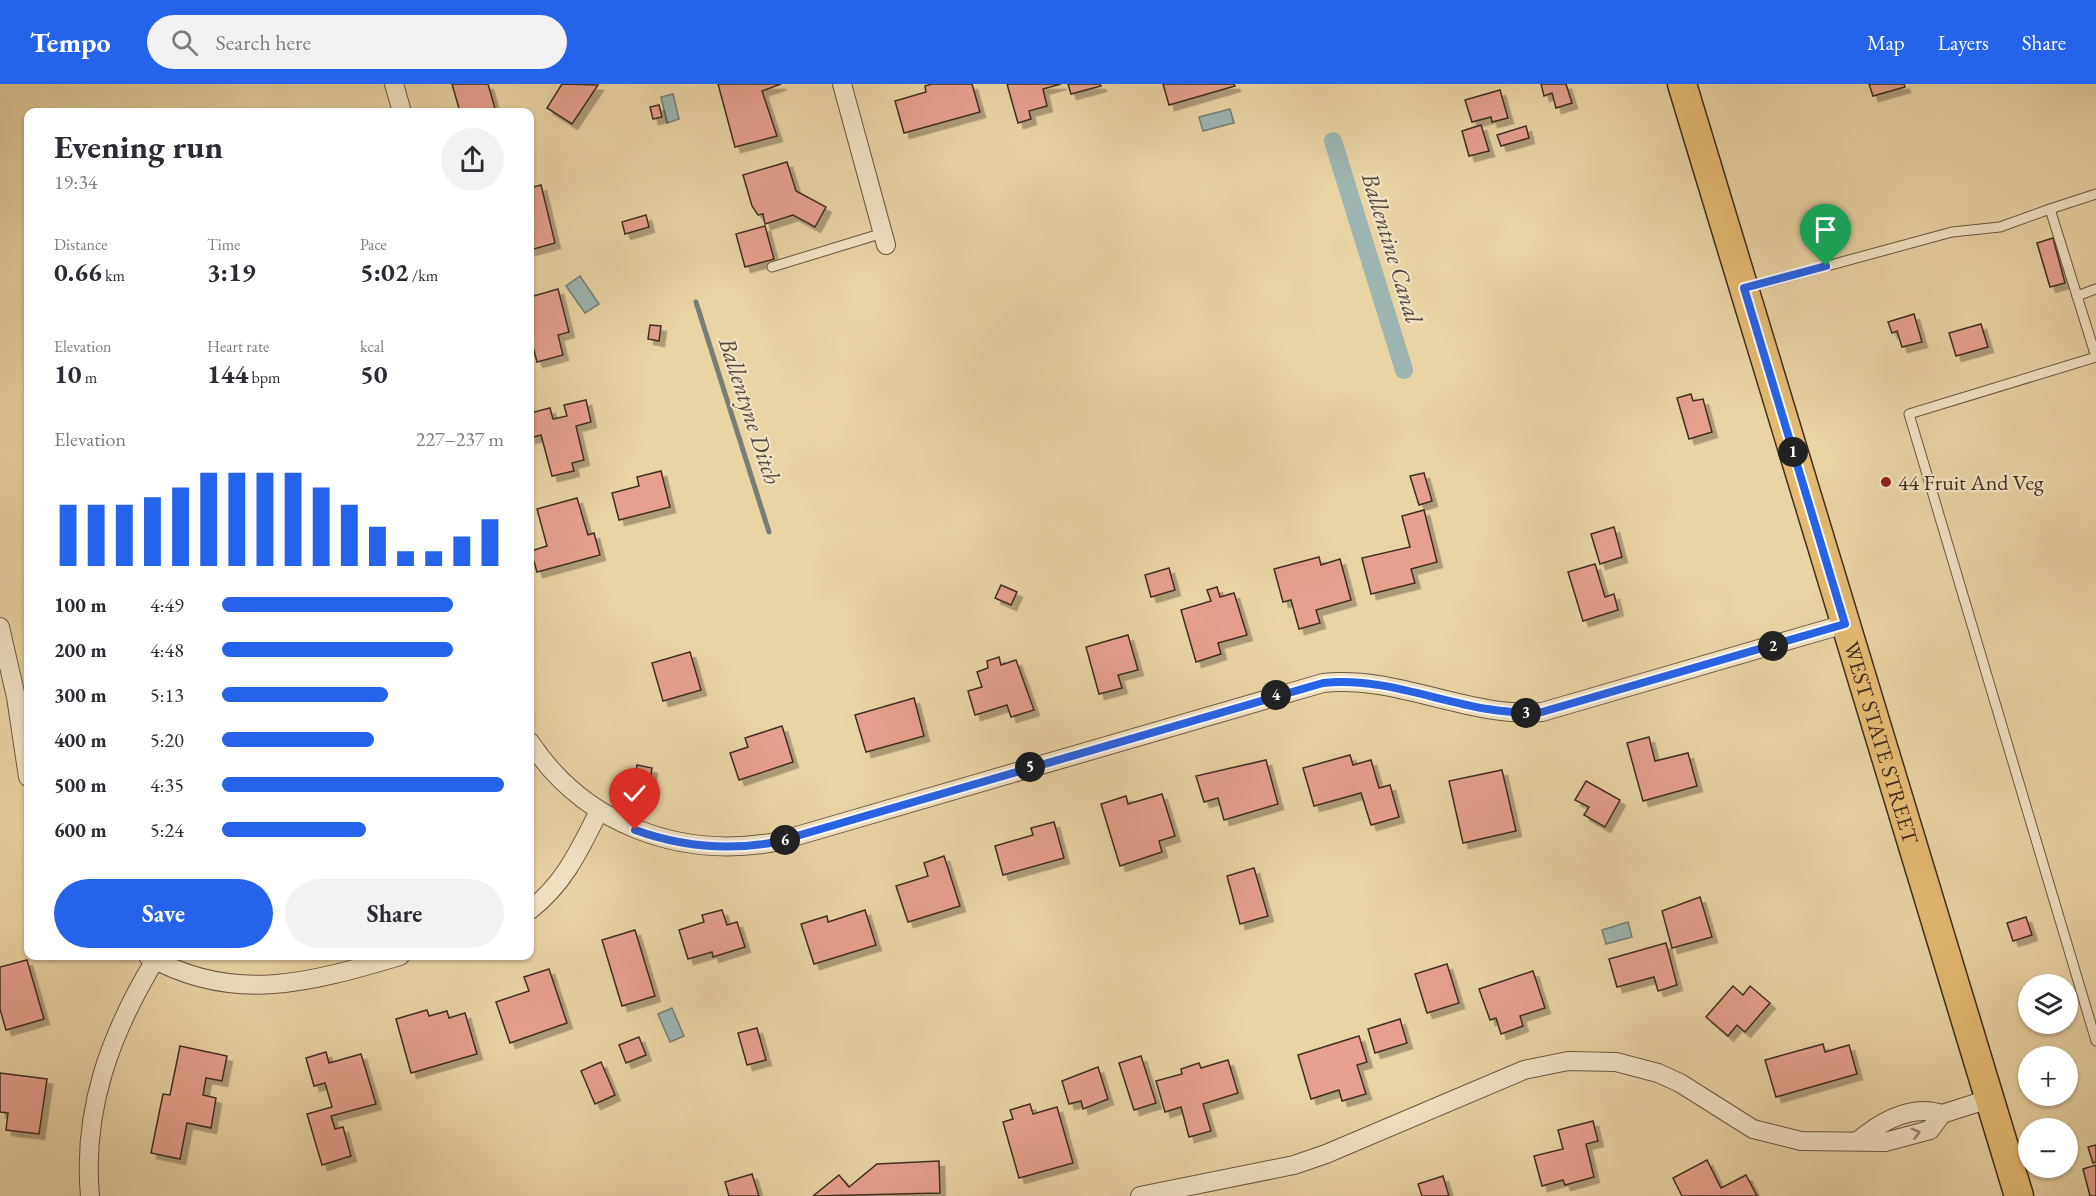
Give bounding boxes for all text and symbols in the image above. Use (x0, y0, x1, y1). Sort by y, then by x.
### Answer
search box (147, 15, 567, 69)
text: Tempo (30, 24, 111, 60)
icon: search (168, 26, 201, 59)
text: Search here (216, 28, 311, 57)
text: Map (1867, 29, 1905, 56)
text: Layers (1938, 29, 1989, 56)
text: Share (2022, 29, 2066, 56)
text: Evening run (54, 125, 223, 168)
button: share (441, 128, 504, 191)
water label: Ballentine Canal (1355, 168, 1430, 328)
text: 19:34 (54, 169, 97, 195)
pin (1800, 204, 1851, 266)
icon: arrive (1809, 213, 1842, 246)
text: Distance (54, 234, 107, 255)
text: Time (207, 234, 240, 255)
text: Pace (360, 234, 387, 255)
text: 0.66 (54, 255, 102, 289)
text: 3:19 (207, 255, 256, 289)
text: 5:02 (360, 255, 409, 289)
text: km (102, 265, 125, 286)
text: /km (409, 265, 438, 286)
water label: Ballentyne Ditch (712, 333, 789, 488)
text: Elevation (54, 336, 112, 357)
text: Heart rate (207, 336, 269, 357)
text: kcal (360, 336, 384, 357)
text: 10 (54, 357, 82, 391)
text: 144 (207, 357, 248, 391)
text: 50 (360, 357, 388, 391)
text: m (82, 367, 97, 388)
text: bpm (248, 367, 280, 388)
text: Elevation (54, 426, 126, 452)
text: 227–237 m (416, 426, 504, 452)
pin: 1 (1778, 437, 1808, 467)
text: 1 (1789, 441, 1797, 462)
place label: 44 Fruit And Veg (1898, 468, 2044, 497)
marker: 44 Fruit And Veg (1879, 475, 1893, 489)
text: 100 m (54, 592, 107, 618)
text: 4:49 (150, 592, 184, 618)
pin: 2 (1758, 631, 1788, 661)
text: 2 (1769, 635, 1777, 656)
text: 200 m (54, 637, 107, 663)
text: 4:48 (150, 637, 184, 663)
street label: WEST STATE STREET (1837, 638, 1925, 848)
pin: 4 (1261, 680, 1291, 710)
text: 300 m (54, 682, 107, 708)
text: 5:13 (150, 682, 184, 708)
text: 4 (1272, 684, 1280, 705)
pin: 3 (1511, 698, 1541, 728)
text: 3 (1522, 702, 1530, 723)
text: 400 m (54, 727, 107, 753)
text: 5:20 (150, 727, 184, 753)
pin: 5 (1015, 752, 1045, 782)
text: 5 (1026, 756, 1034, 777)
pin (609, 768, 660, 830)
text: 500 m (54, 772, 107, 798)
text: 4:35 (150, 772, 184, 798)
icon: check (618, 777, 651, 810)
text: 600 m (54, 817, 107, 843)
text: 5:24 (150, 817, 184, 843)
pin: 6 (770, 825, 800, 855)
text: 6 (781, 829, 789, 850)
button: Save (54, 879, 273, 948)
button: Share (285, 879, 504, 948)
map controls (2018, 974, 2078, 1178)
button: layers (2018, 974, 2078, 1034)
button: + (2018, 1046, 2078, 1106)
button: − (2018, 1118, 2078, 1178)
one-way arrow (1911, 1128, 1921, 1141)

